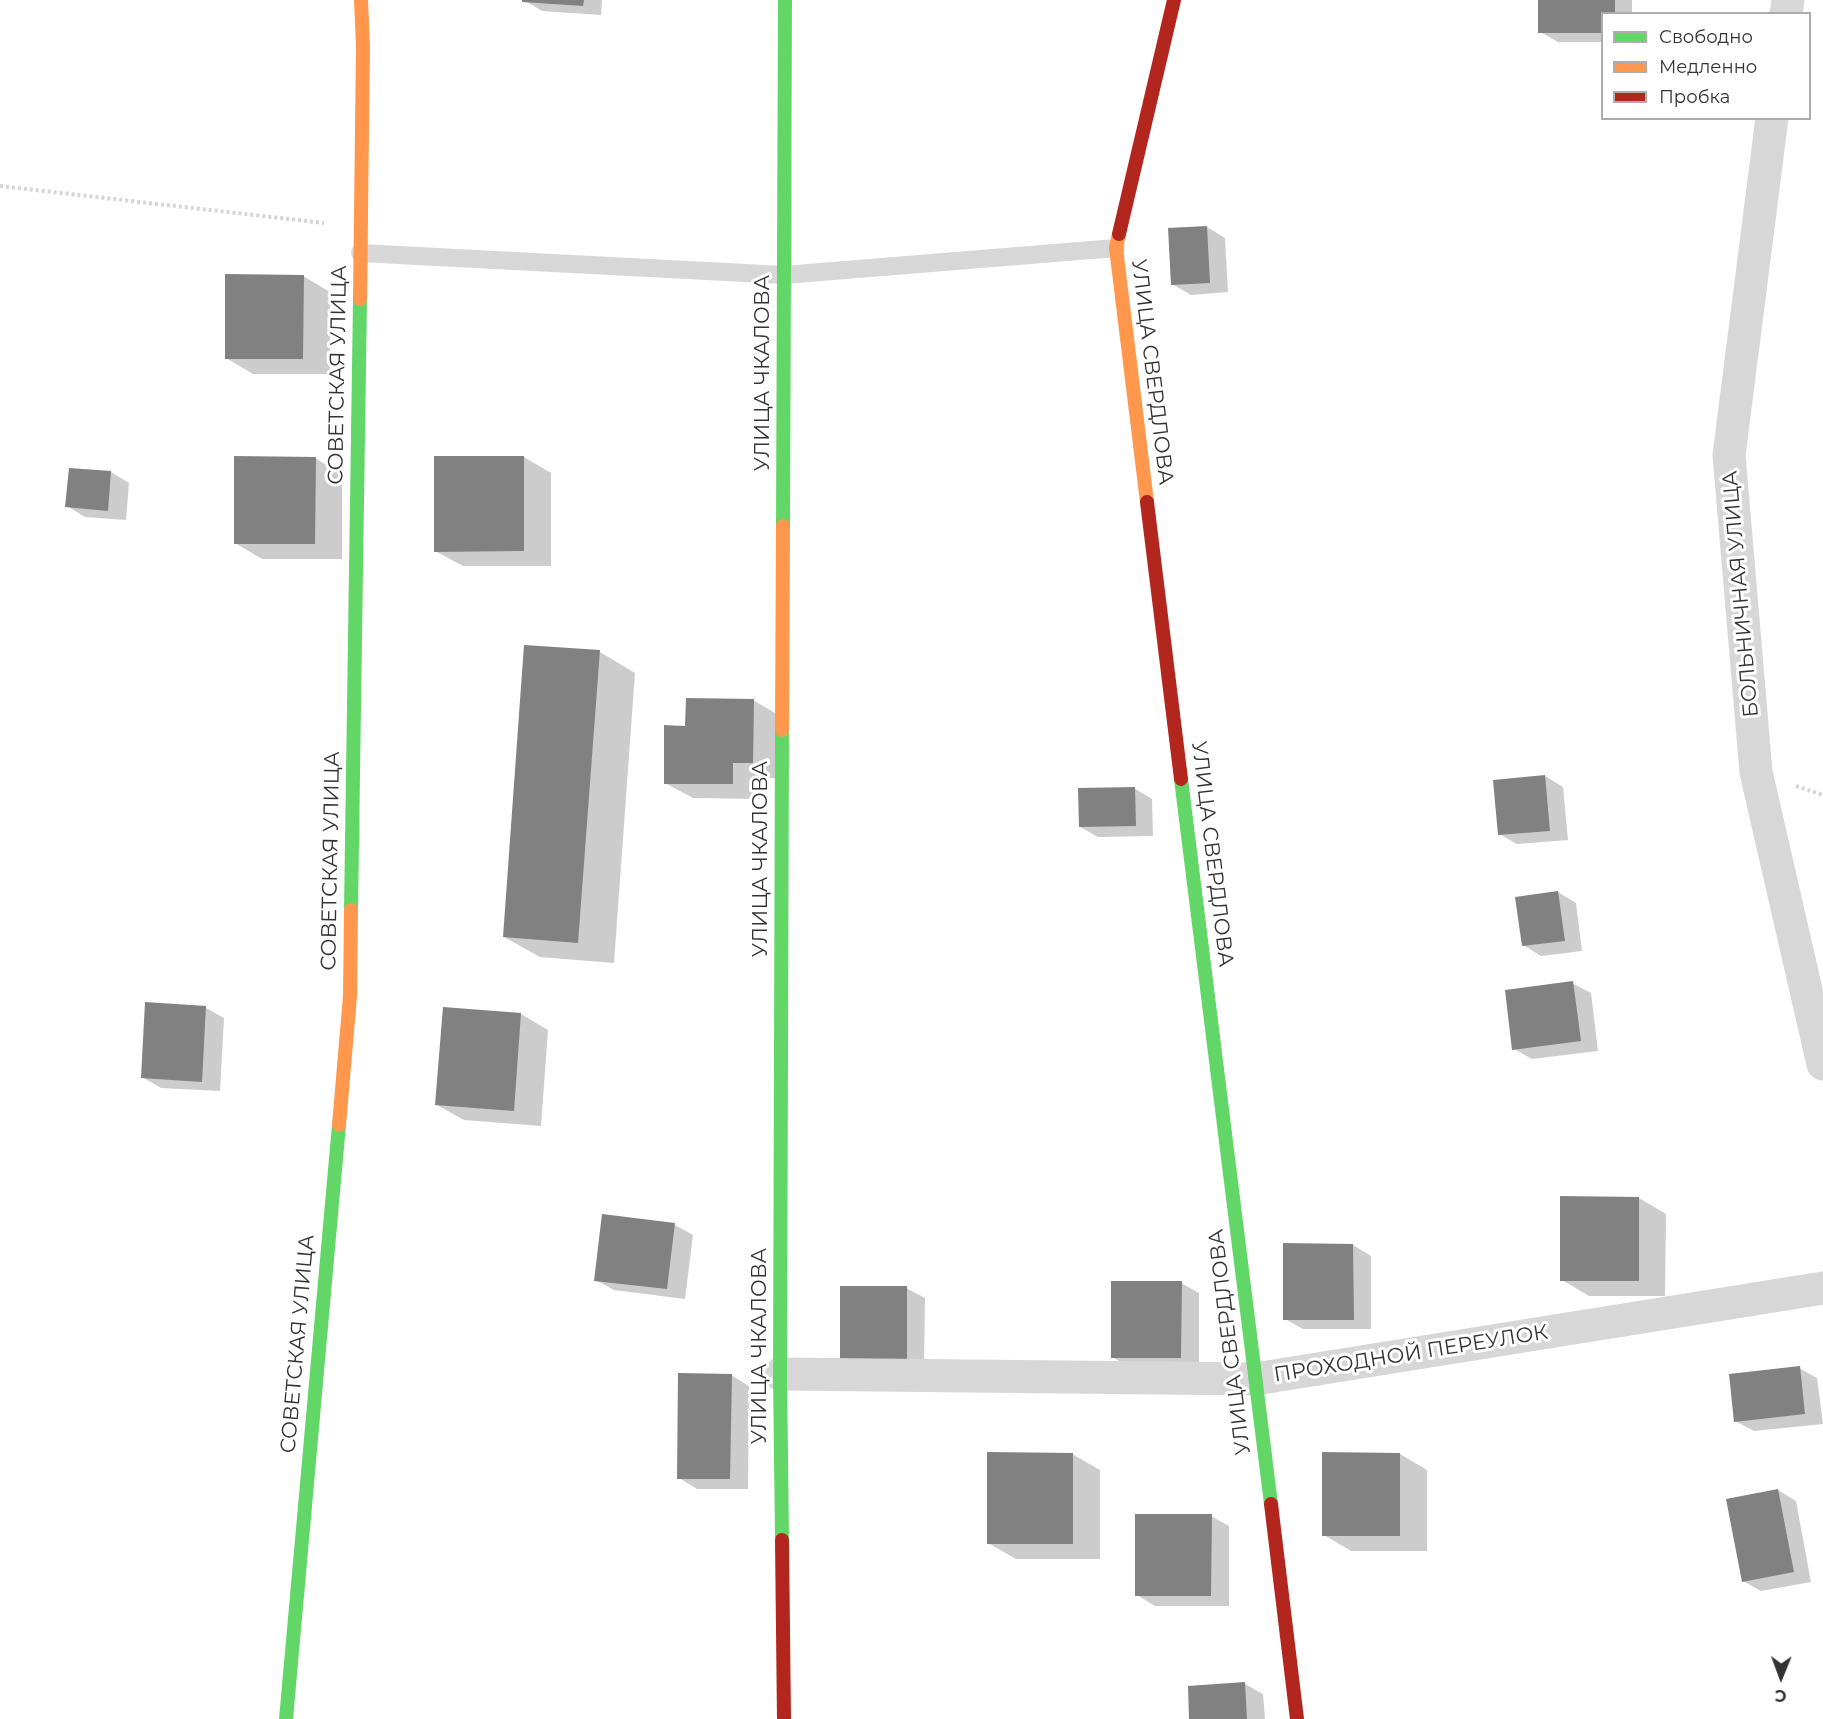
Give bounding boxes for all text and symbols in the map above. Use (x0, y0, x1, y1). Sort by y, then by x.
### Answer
legend (1601, 12, 1811, 120)
text: Свободно (1659, 26, 1753, 48)
text: Медленно (1659, 56, 1757, 78)
text: Пробка (1659, 86, 1730, 108)
street label: УЛИЦА СВЕРДЛОВА (1126, 258, 1178, 486)
street label: СОВЕТСКАЯ УЛИЦА (323, 265, 353, 485)
street label: УЛИЦА ЧКАЛОВА (750, 275, 776, 471)
street label: БОЛЬНИЧНАЯ УЛИЦА (1718, 470, 1764, 718)
street label: УЛИЦА СВЕРДЛОВА (1186, 740, 1238, 968)
street label: СОВЕТСКАЯ УЛИЦА (316, 751, 346, 971)
street label: УЛИЦА ЧКАЛОВА (748, 761, 774, 957)
street label: УЛИЦА СВЕРДЛОВА (1204, 1228, 1256, 1456)
street label: СОВЕТСКАЯ УЛИЦА (276, 1234, 320, 1454)
street label: УЛИЦА ЧКАЛОВА (747, 1248, 773, 1444)
street label: ПРОХОДНОЙ ПЕРЕУЛОК (1272, 1320, 1550, 1388)
north arrow (1751, 1647, 1811, 1707)
text: С (1775, 1686, 1787, 1705)

